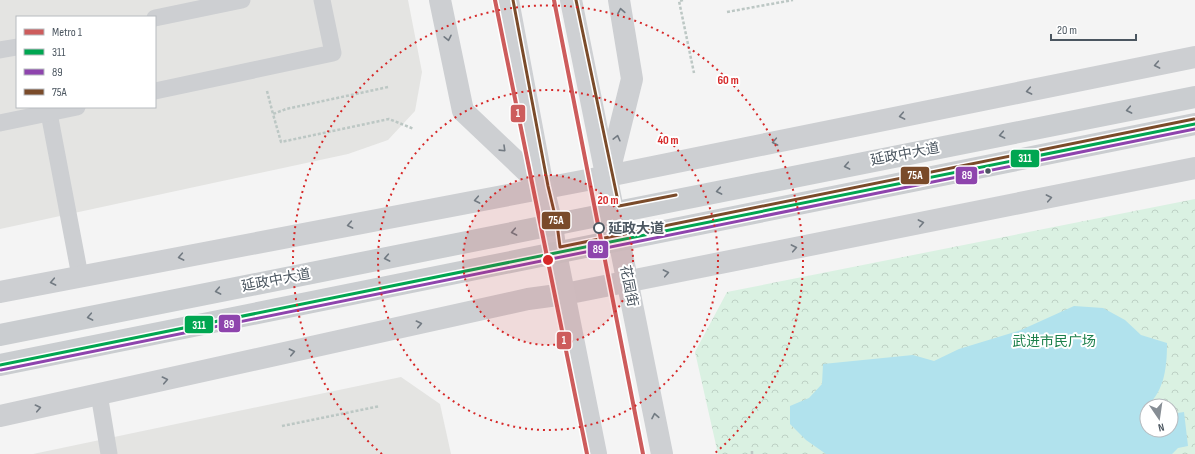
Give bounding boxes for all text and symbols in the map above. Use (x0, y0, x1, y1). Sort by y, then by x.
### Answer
one-way arrow (617, 8, 626, 14)
legend (16, 16, 156, 108)
scale bar (1051, 16, 1136, 42)
text: 20 m (1057, 23, 1077, 38)
text: Metro 1 (52, 25, 83, 40)
one-way arrow (444, 35, 452, 41)
text: 311 (52, 45, 66, 60)
one-way arrow (1154, 60, 1160, 68)
text: 89 (52, 65, 63, 80)
text: 60 m (717, 73, 739, 88)
text: 75A (52, 85, 68, 100)
one-way arrow (1026, 86, 1033, 94)
line badge: 1 (510, 104, 526, 123)
one-way arrow (1126, 105, 1132, 113)
text: 1 (516, 107, 521, 120)
one-way arrow (899, 112, 905, 120)
one-way arrow (999, 130, 1005, 139)
text: 40 m (657, 133, 679, 148)
one-way arrow (613, 135, 621, 141)
one-way arrow (771, 138, 778, 146)
street label: 延政中大道 (869, 139, 941, 169)
one-way arrow (498, 145, 506, 152)
line badge: 311 (1010, 149, 1040, 168)
text: 311 (1018, 152, 1032, 165)
one-way arrow (844, 161, 850, 170)
line badge: 75A (900, 166, 930, 185)
line badge: 89 (955, 166, 978, 185)
unlabelled marker (983, 166, 993, 176)
text: 75A (908, 169, 923, 182)
text: 89 (962, 169, 972, 182)
one-way arrow (716, 187, 722, 195)
text: 20 m (598, 193, 618, 208)
one-way arrow (1046, 194, 1052, 202)
one-way arrow (474, 195, 481, 204)
line badge: 75A (541, 211, 571, 230)
text: 75A (549, 214, 564, 227)
one-way arrow (918, 219, 925, 228)
one-way arrow (347, 220, 353, 228)
place label: 延政大道 (608, 220, 664, 237)
marker: 延政大道 (593, 222, 605, 234)
one-way arrow (511, 228, 517, 236)
line badge: 89 (587, 240, 609, 259)
text: 89 (593, 243, 603, 256)
one-way arrow (791, 245, 797, 253)
one-way arrow (178, 252, 184, 261)
one-way arrow (383, 253, 390, 261)
centre of rings (541, 253, 555, 267)
street label: 花园街 (617, 264, 641, 308)
street label: 延政中大道 (240, 265, 312, 295)
one-way arrow (663, 270, 670, 278)
one-way arrow (50, 277, 56, 285)
one-way arrow (215, 287, 221, 295)
one-way arrow (87, 312, 94, 320)
line badge: 89 (218, 314, 241, 333)
line badge: 311 (184, 315, 214, 334)
text: 89 (224, 318, 234, 331)
text: 311 (192, 319, 206, 332)
one-way arrow (416, 320, 422, 328)
line badge: 1 (556, 331, 572, 350)
park label: 武进市民广场 (1012, 333, 1096, 350)
text: 1 (562, 334, 567, 347)
one-way arrow (289, 348, 295, 356)
one-way arrow (162, 376, 168, 384)
north arrow (1139, 398, 1179, 438)
one-way arrow (35, 404, 41, 412)
one-way arrow (651, 413, 659, 419)
text: N (1157, 420, 1165, 434)

